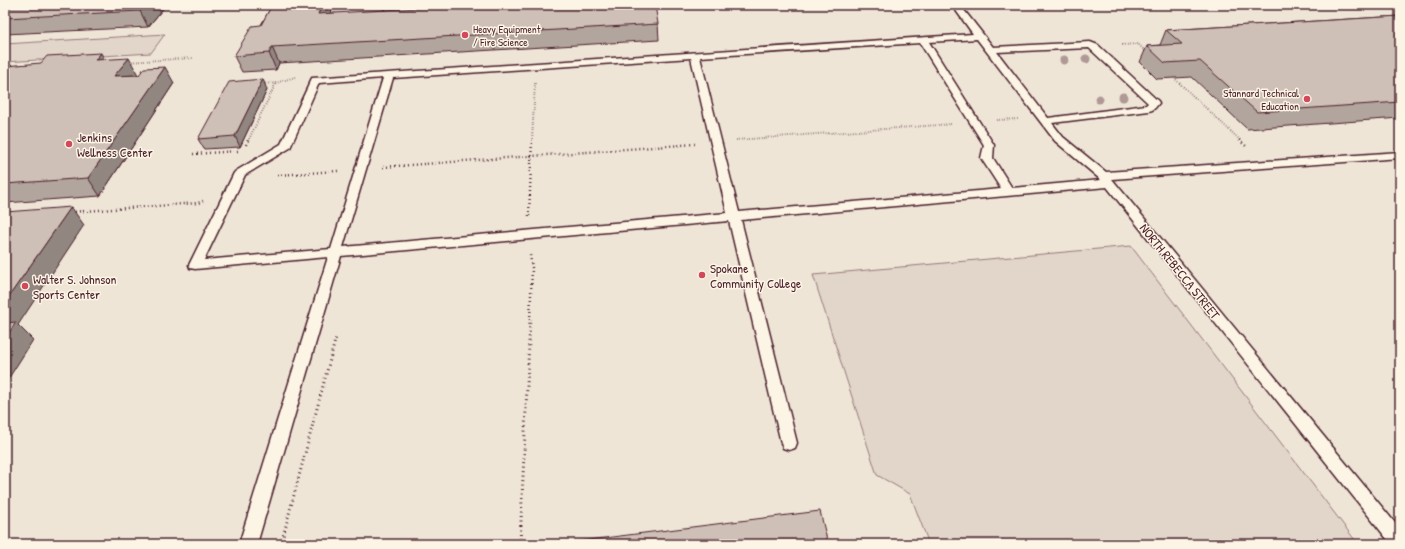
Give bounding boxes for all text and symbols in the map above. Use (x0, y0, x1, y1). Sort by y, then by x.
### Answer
place label: Heavy Equipment / Fire Science (473, 22, 541, 49)
marker: Heavy Equipment / Fire Science (460, 30, 470, 40)
place label: Stannard Technical Education (1223, 86, 1299, 113)
marker: Stannard Technical Education (1302, 94, 1312, 104)
place label: Jenkins Wellness Center (77, 128, 153, 161)
marker: Jenkins Wellness Center (64, 139, 74, 149)
street label: NORTH REBECCA STREET (1136, 219, 1225, 323)
place label: Spokane Community College (710, 259, 801, 292)
place label: Walter S. Johnson Sports Center (33, 270, 117, 303)
marker: Spokane Community College (697, 270, 707, 280)
marker: Walter S. Johnson Sports Center (20, 281, 30, 291)

